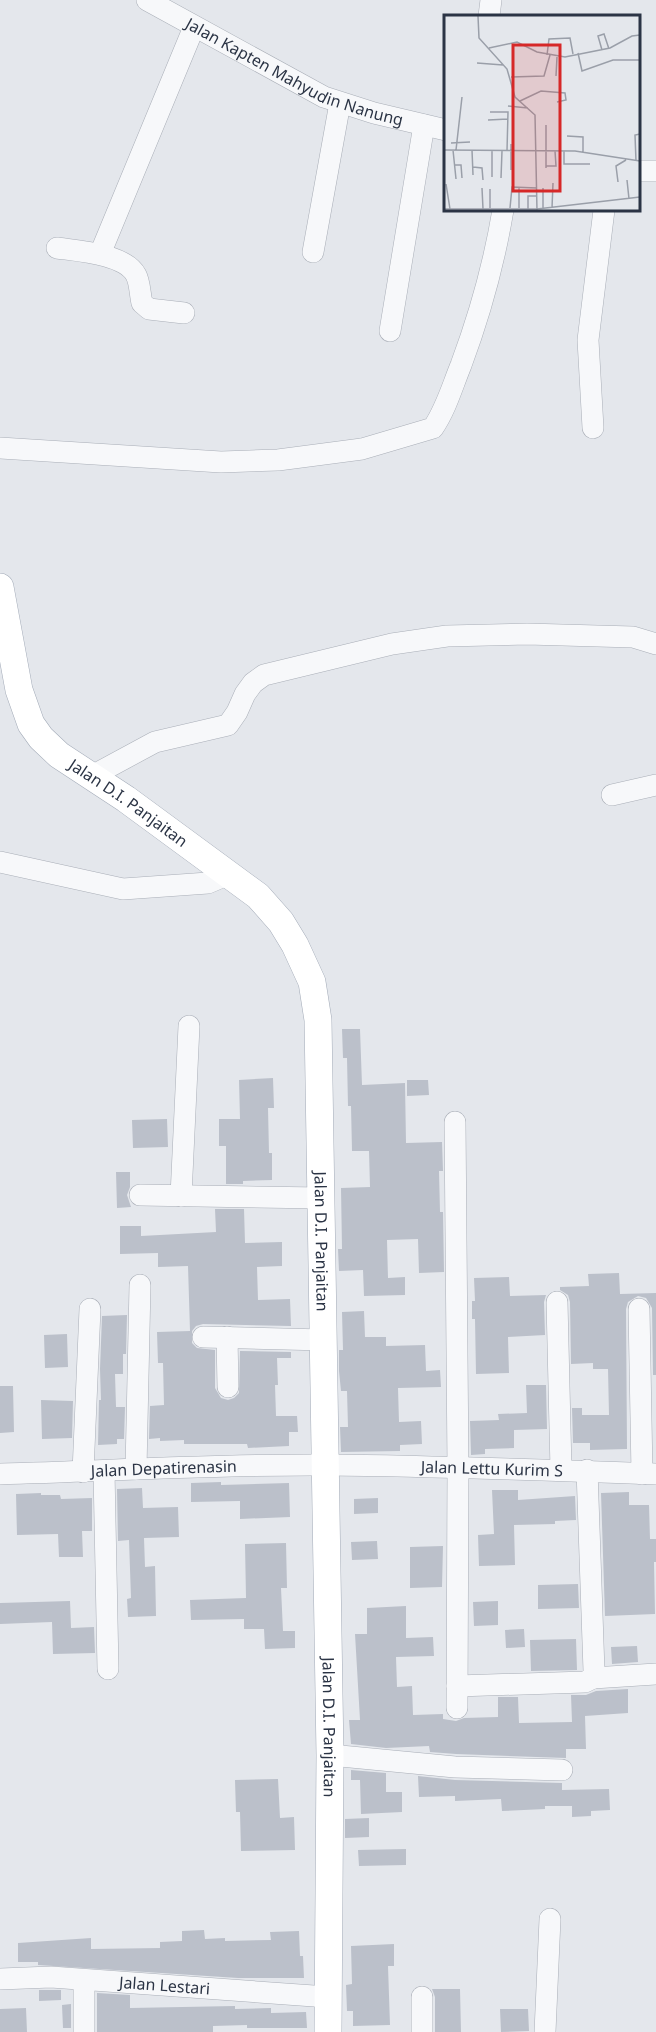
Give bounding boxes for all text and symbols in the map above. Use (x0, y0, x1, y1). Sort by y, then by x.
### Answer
street label: Jalan Kapten Mahyudin Nanung (180, 11, 406, 131)
inset map (444, 15, 641, 212)
street label: Jalan D.I. Panjaitan (63, 752, 192, 852)
street label: Jalan D.I. Panjaitan (309, 1169, 334, 1312)
street label: Jalan Depatirenasin (88, 1455, 237, 1482)
street label: Jalan Lettu Kurim S (419, 1455, 563, 1482)
street label: Jalan D.I. Panjaitan (317, 1655, 341, 1798)
street label: Jalan Lestari (116, 1971, 211, 1999)

